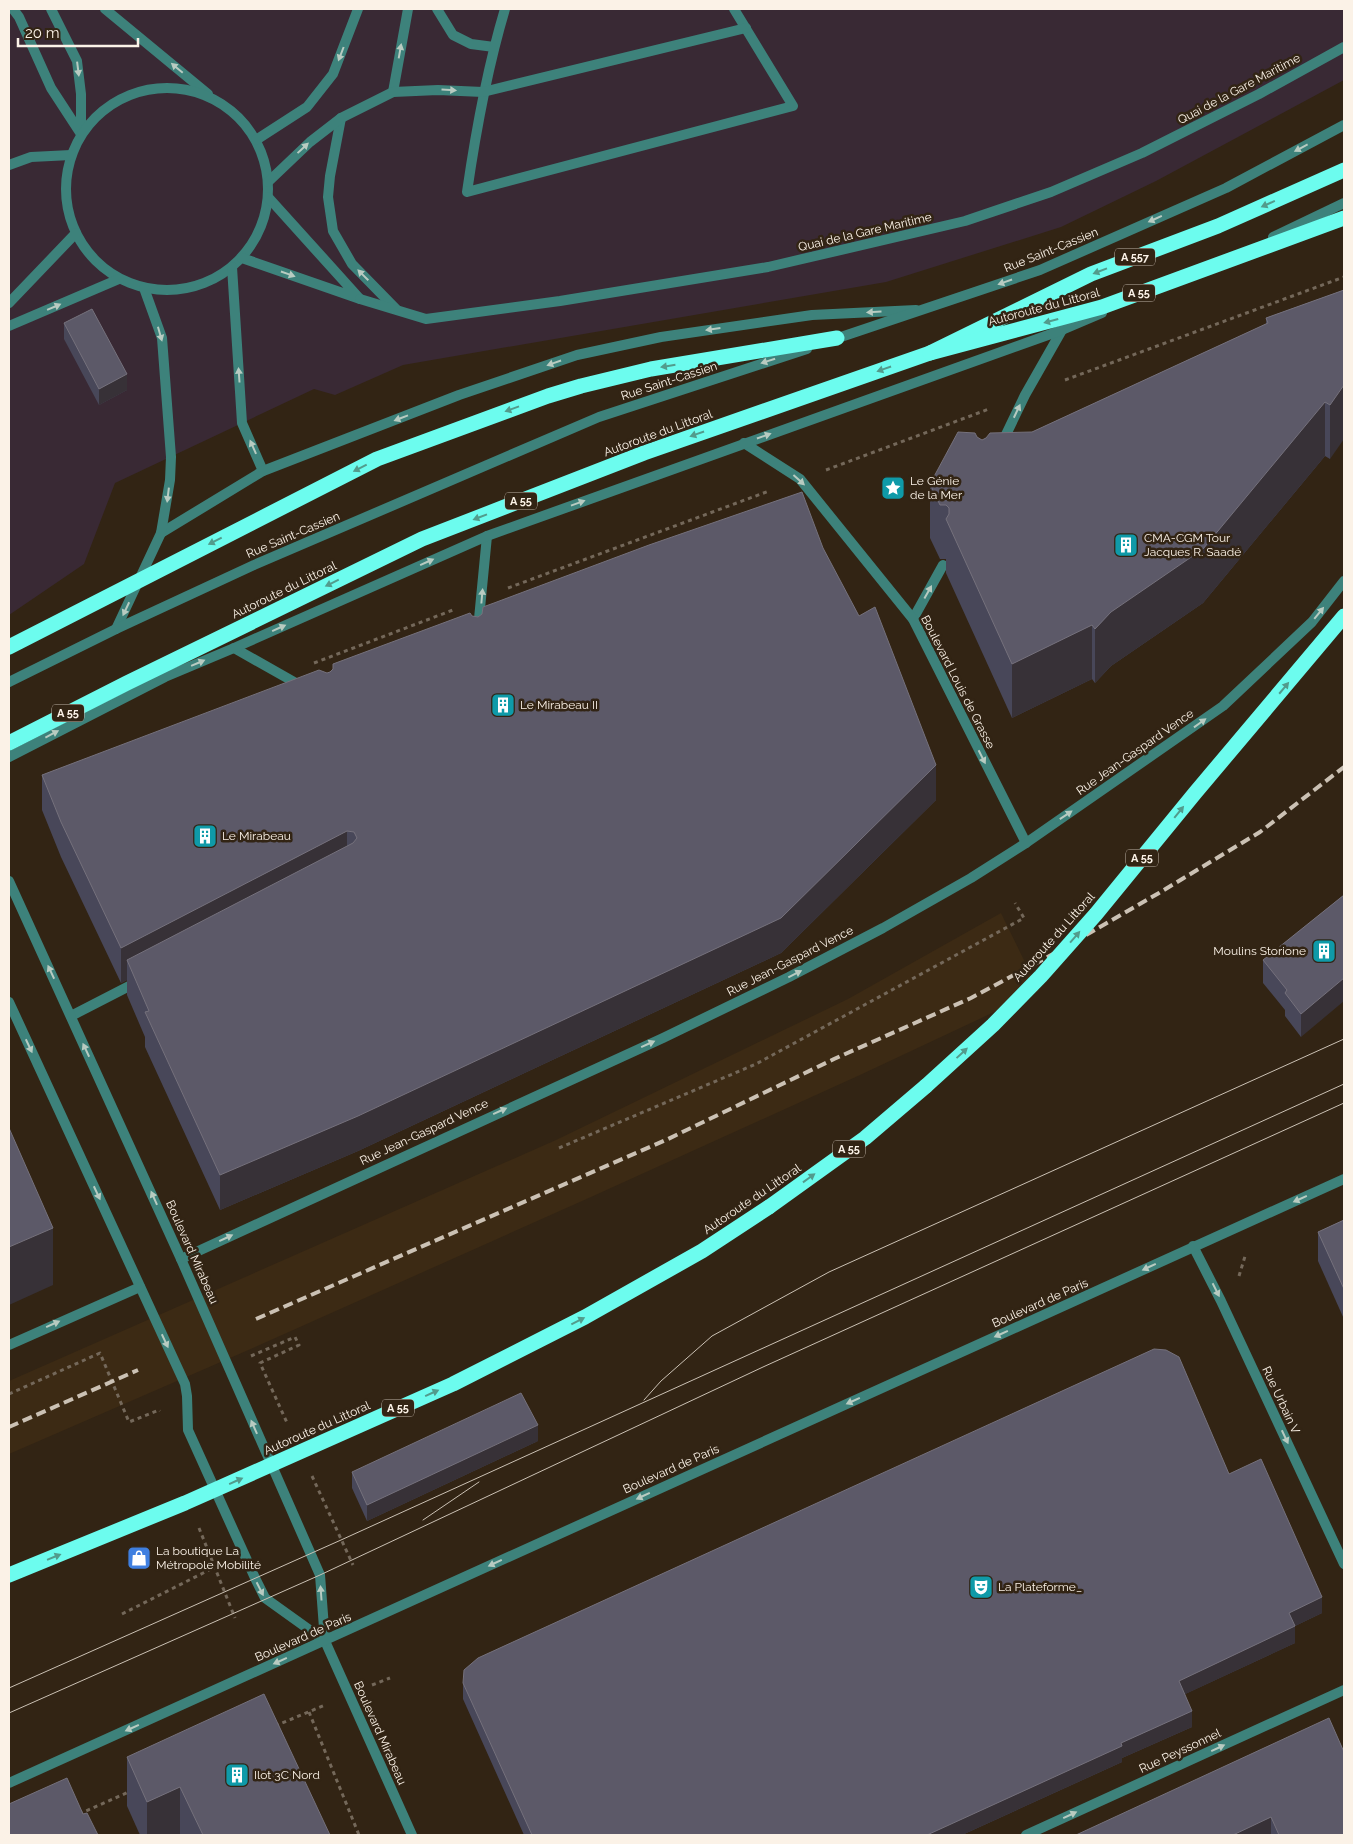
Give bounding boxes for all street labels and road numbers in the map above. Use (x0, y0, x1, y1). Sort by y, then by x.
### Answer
street label: Quai de la Gare Maritime (1175, 51, 1303, 127)
street label: Quai de la Gare Maritime (797, 210, 933, 254)
street label: Rue Saint-Cassien (1002, 225, 1100, 275)
road number: A 557 (1115, 248, 1155, 266)
road number: A 55 (1123, 284, 1155, 302)
street label: Autoroute du Littoral (987, 285, 1102, 329)
street label: Rue Saint-Cassien (619, 359, 719, 403)
street label: Autoroute du Littoral (602, 407, 715, 459)
road number: A 55 (505, 492, 537, 510)
street label: Rue Saint-Cassien (244, 509, 342, 561)
street label: Autoroute du Littoral (229, 558, 339, 621)
street label: Boulevard Louis de Grasse (918, 613, 998, 751)
road number: A 55 (52, 704, 84, 721)
street label: Rue Jean-Gaspard Vence (1074, 706, 1196, 798)
road number: A 55 (1126, 850, 1158, 866)
street label: Autoroute du Littoral (1010, 889, 1098, 984)
street label: Rue Jean-Gaspard Vence (724, 923, 856, 999)
street label: Rue Jean-Gaspard Vence (358, 1096, 490, 1168)
road number: A 55 (833, 1140, 865, 1158)
street label: Autoroute du Littoral (701, 1161, 804, 1237)
street label: Boulevard Mirabeau (163, 1198, 221, 1306)
street label: Boulevard de Paris (990, 1275, 1090, 1331)
street label: Rue Urbain V (1259, 1364, 1303, 1436)
street label: Autoroute du Littoral (262, 1398, 373, 1458)
road number: A 55 (382, 1400, 414, 1416)
street label: Boulevard de Paris (621, 1441, 721, 1497)
street label: Boulevard de Paris (253, 1609, 353, 1665)
street label: Boulevard Mirabeau (351, 1679, 409, 1787)
street label: Rue Peyssonnel (1137, 1726, 1224, 1776)

